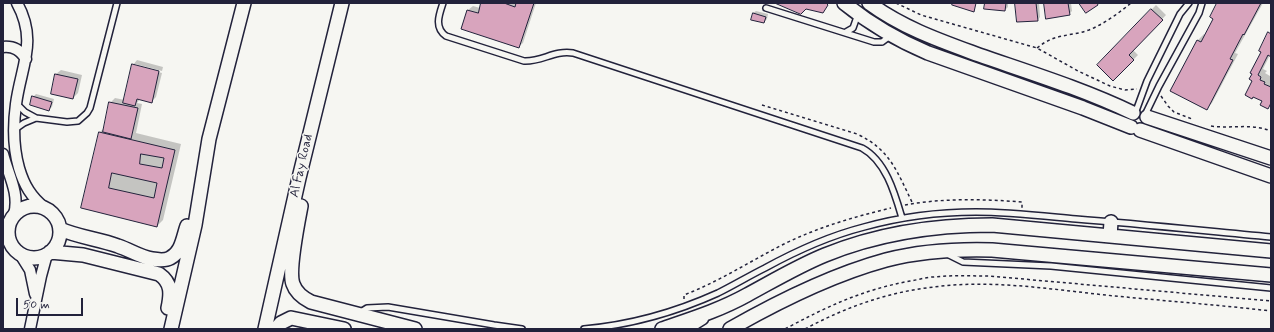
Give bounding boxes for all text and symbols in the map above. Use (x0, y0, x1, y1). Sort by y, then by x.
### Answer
street label: Al Fay Road (287, 133, 317, 199)
scale bar (18, 290, 85, 316)
text: 50 m (23, 297, 50, 313)

